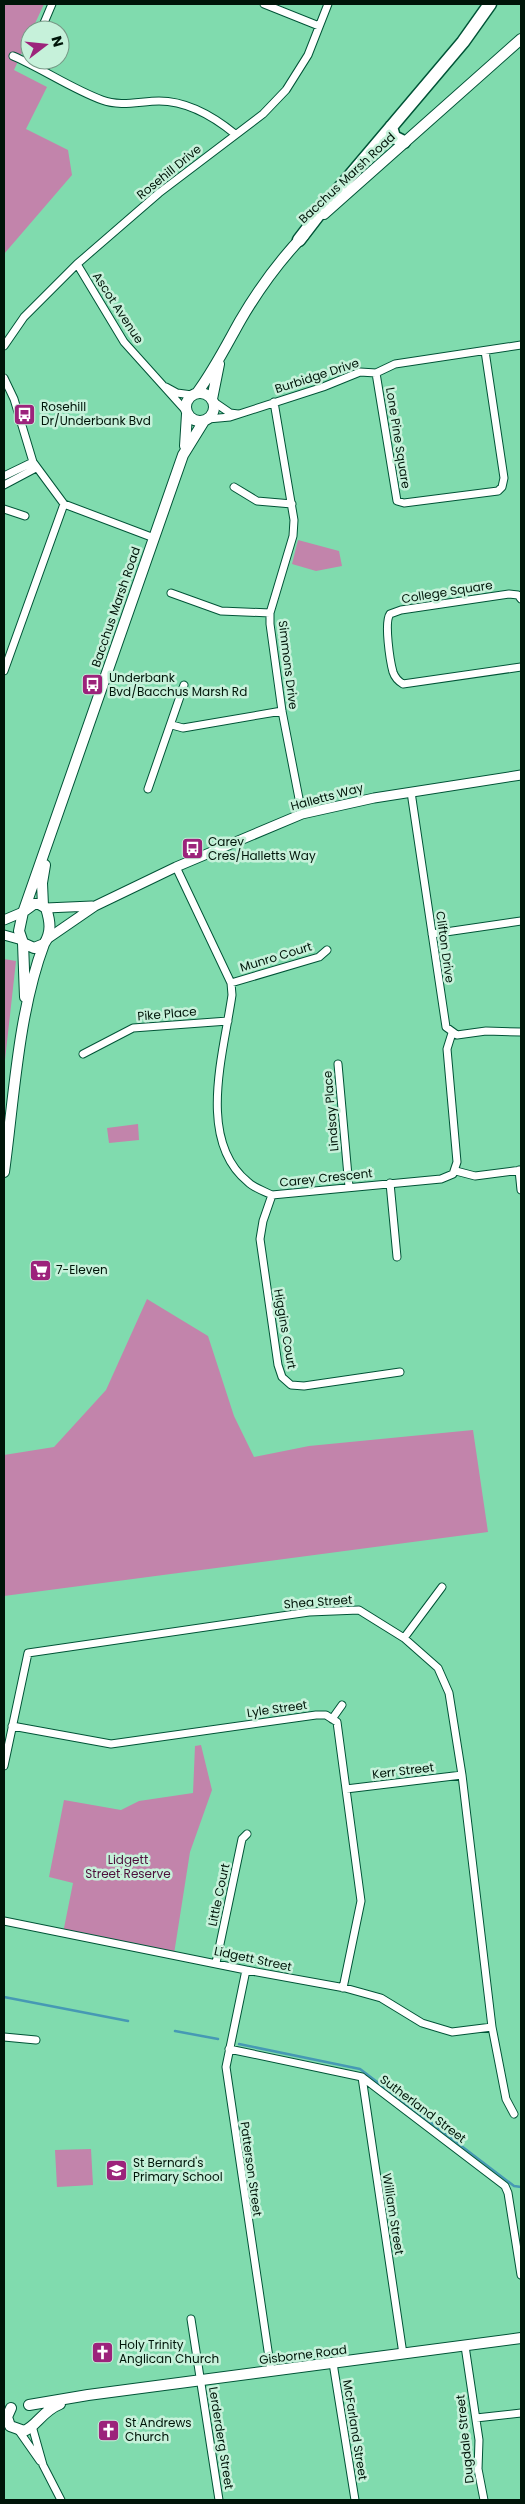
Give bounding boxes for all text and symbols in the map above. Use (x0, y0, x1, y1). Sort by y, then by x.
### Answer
north arrow (20, 20, 70, 70)
text: N (46, 34, 69, 49)
street label: Bacchus Marsh Road (295, 128, 399, 227)
street label: Rosehill Drive (133, 140, 205, 203)
street label: Ascot Avenue (89, 269, 148, 347)
street label: Burbidge Drive (273, 354, 361, 397)
street label: Lone Pine Square (382, 386, 415, 490)
place label: Rosehill Dr/Underbank Bvd (41, 398, 151, 429)
bus stop icon: Rosehill Dr/Underbank Bvd (13, 402, 37, 426)
street label: Bacchus Marsh Road (87, 544, 144, 669)
street label: College Square (400, 576, 494, 607)
street label: Simmons Drive (275, 619, 302, 710)
place label: Underbank Bvd/Bacchus Marsh Rd (109, 669, 247, 700)
bus stop icon: Underbank Bvd/Bacchus Marsh Rd (81, 673, 105, 697)
street label: Halletts Way (289, 779, 365, 814)
place label: Carey Cres/Halletts Way (208, 833, 316, 864)
bus stop icon: Carey Cres/Halletts Way (180, 837, 204, 861)
street label: Clifton Drive (432, 910, 459, 984)
street label: Munro Court (238, 937, 314, 976)
street label: Pike Place (137, 1002, 197, 1025)
street label: Lindsay Place (319, 1070, 343, 1152)
street label: Carey Crescent (279, 1164, 373, 1191)
supermarket icon: 7-Eleven (28, 1258, 52, 1282)
place label: 7-Eleven (56, 1261, 108, 1278)
street label: Higgins Court (270, 1288, 301, 1370)
street label: Shea Street (283, 1591, 353, 1612)
street label: Lyle Street (246, 1696, 308, 1721)
street label: Kerr Street (371, 1758, 435, 1783)
park label: Lidgett Street Reserve (85, 1851, 171, 1882)
street label: Little Court (204, 1862, 233, 1928)
street label: Lidgett Street (213, 1942, 293, 1975)
street label: Sutherland Street (377, 2071, 470, 2147)
street label: Patterson Street (236, 2120, 267, 2217)
place label: St Bernard's Primary School (133, 2154, 223, 2185)
school or university icon: St Bernard's Primary School (105, 2158, 129, 2182)
street label: William Street (379, 2172, 408, 2256)
place label: Holy Trinity Anglican Church (119, 2336, 219, 2367)
church icon: Holy Trinity Anglican Church (91, 2340, 115, 2364)
street label: Gisborne Road (258, 2341, 348, 2368)
street label: McFarland Street (339, 2378, 372, 2481)
street label: Lerderderg Street (205, 2385, 238, 2490)
street label: Dugdale Street (451, 2394, 478, 2484)
place label: St Andrews Church (125, 2414, 192, 2445)
church icon: St Andrews Church (97, 2418, 121, 2442)

